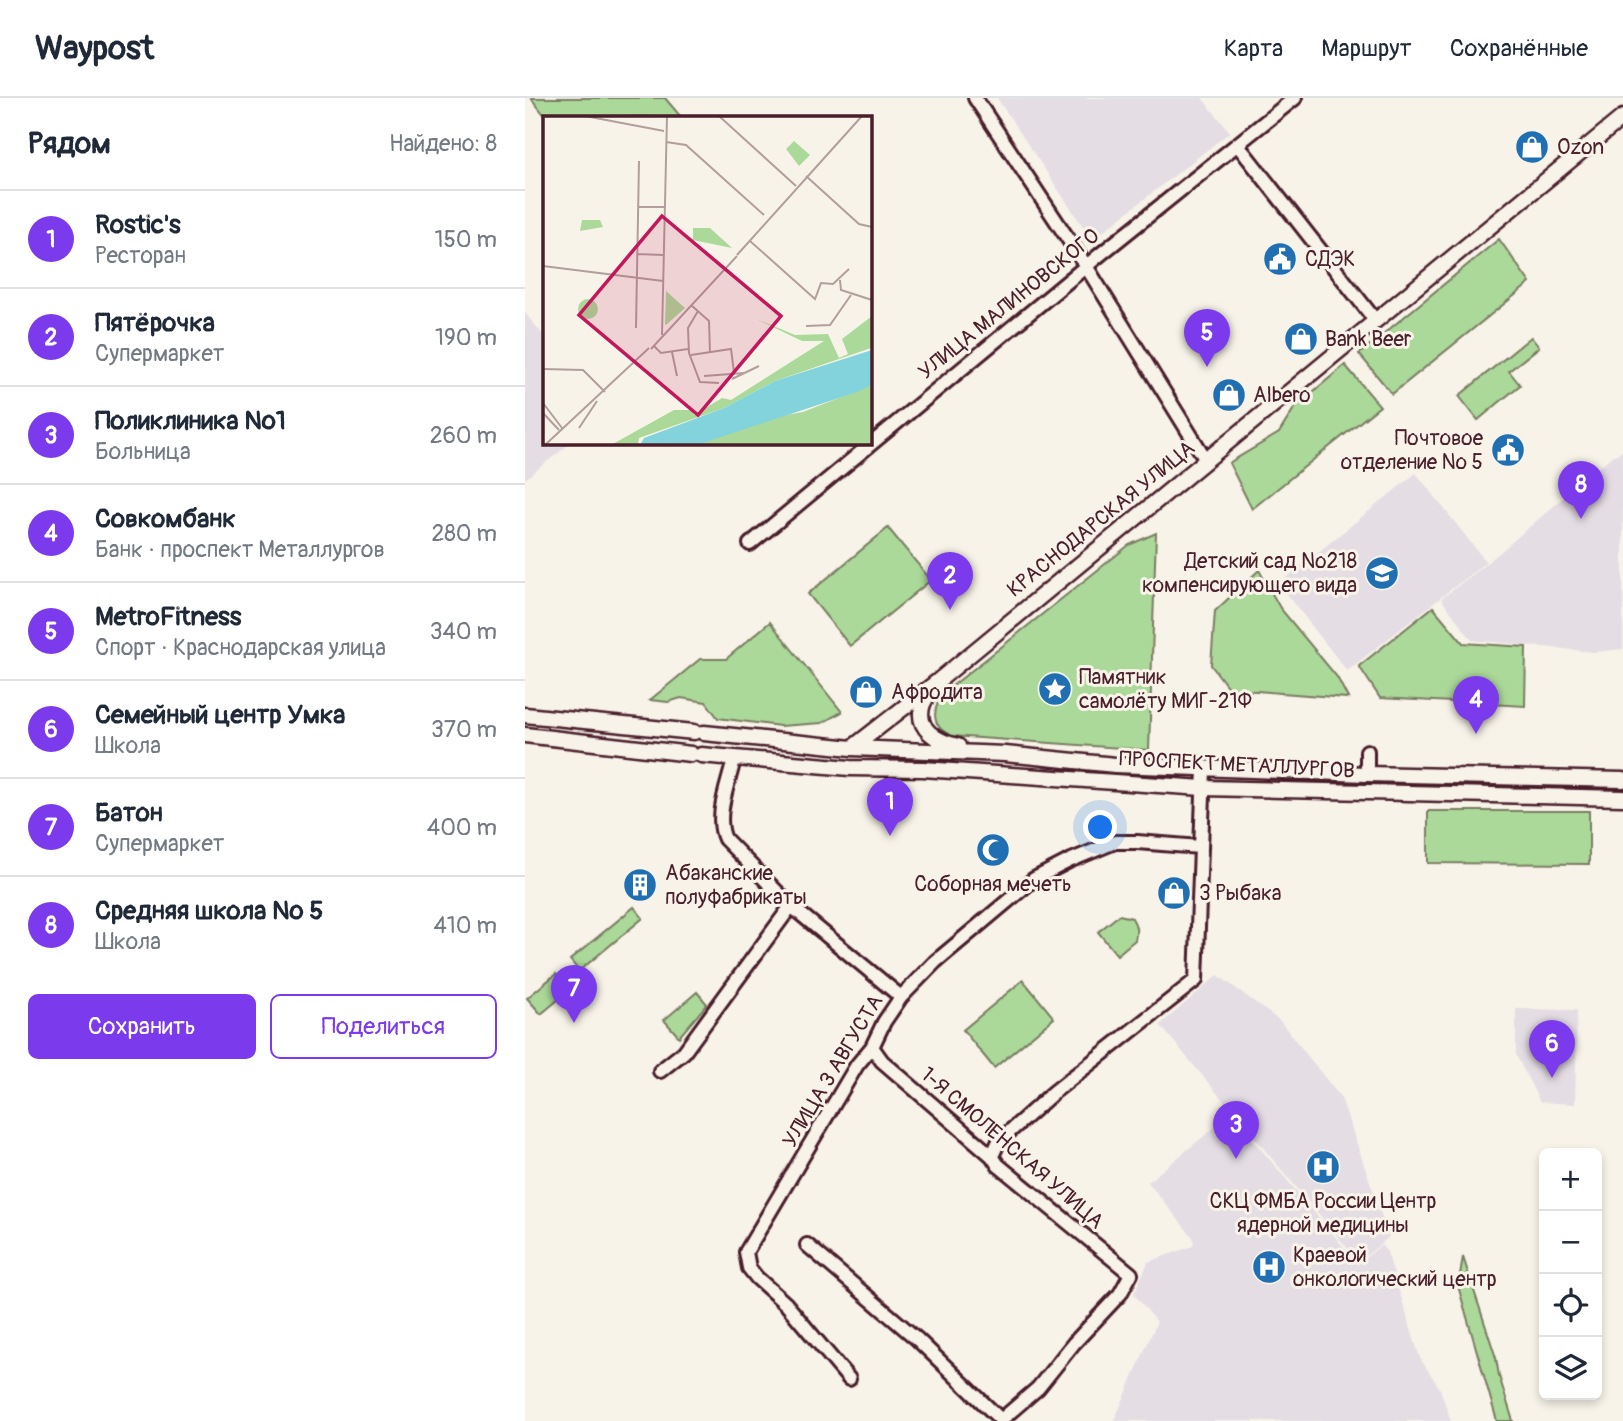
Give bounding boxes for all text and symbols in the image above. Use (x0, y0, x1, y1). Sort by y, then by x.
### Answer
text: Waypost (35, 28, 154, 69)
text: Карта (1224, 34, 1283, 63)
text: Маршрут (1321, 34, 1412, 63)
text: Сохранённые (1450, 34, 1588, 63)
inset map (543, 116, 871, 444)
text: Рядом (28, 125, 111, 162)
shop icon: Ozon (1513, 128, 1551, 166)
text: Найдено: 8 (389, 129, 497, 158)
place label: Ozon (1557, 134, 1604, 161)
text: Rostic's (95, 209, 181, 241)
street label: УЛИЦА МАЛИНОВСКОГО (913, 223, 1105, 385)
text: 1 (47, 225, 56, 254)
text: 150 m (434, 225, 497, 254)
public building icon: СДЭК (1261, 240, 1299, 278)
text: Ресторан (95, 241, 186, 270)
place label: СДЭК (1305, 246, 1355, 273)
text: Пятёрочка (95, 307, 215, 339)
pin: 5 (1184, 309, 1230, 367)
shop icon: Bank Beer (1282, 320, 1320, 358)
text: 2 (45, 323, 57, 352)
text: 190 m (435, 323, 497, 352)
place label: Bank Beer (1325, 326, 1412, 353)
text: Супермаркет (95, 339, 224, 368)
shop icon: Albero (1210, 376, 1248, 414)
place label: Albero (1253, 382, 1311, 409)
text: Поликлиника №1 (95, 405, 286, 437)
text: 3 (45, 421, 57, 450)
text: 260 m (430, 421, 497, 450)
place label: Почтовое отделение № 5 (1341, 425, 1484, 476)
public building icon: Почтовое отделение № 5 (1489, 431, 1527, 469)
street label: КРАСНОДАРСКАЯ УЛИЦА (1002, 435, 1200, 603)
text: Больница (95, 437, 191, 466)
pin: 8 (1558, 461, 1604, 519)
text: Совкомбанк (95, 503, 236, 535)
text: 4 (44, 519, 58, 548)
text: 280 m (431, 519, 497, 548)
text: Банк · проспект Металлургов (95, 535, 385, 564)
place label: Детский сад №218 компенсирующего вида (1142, 548, 1357, 599)
pin: 2 (927, 552, 973, 610)
school or university icon: Детский сад №218 компенсирующего вида (1363, 554, 1401, 592)
text: MetroFitness (95, 601, 241, 633)
text: 5 (45, 617, 57, 646)
text: 340 m (430, 617, 497, 646)
text: Спорт · Краснодарская улица (95, 633, 386, 662)
place label: Памятник самолёту МИГ-21Ф (1079, 664, 1252, 715)
place icon: Памятник самолёту МИГ-21Ф (1036, 670, 1074, 708)
shop icon: Афродита (847, 673, 885, 711)
pin: 4 (1453, 676, 1499, 734)
place label: Афродита (891, 679, 983, 706)
text: Семейный центр Умка (95, 699, 345, 731)
text: 6 (44, 715, 58, 744)
text: 370 m (431, 715, 497, 744)
text: Школа (95, 731, 161, 760)
street label: ПРОСПЕКТ МЕТАЛЛУРГОВ (1118, 745, 1356, 785)
pin: 1 (867, 778, 913, 836)
text: Батон (95, 797, 163, 829)
your location (1083, 810, 1117, 844)
text: 7 (45, 813, 57, 842)
text: 400 m (427, 813, 497, 842)
text: Супермаркет (95, 829, 224, 858)
mosque icon: Соборная мечеть (974, 831, 1012, 869)
place label: Абаканские полуфабрикаты (665, 860, 807, 911)
building icon: Абаканские полуфабрикаты (621, 866, 659, 904)
place label: Соборная мечеть (914, 871, 1072, 898)
shop icon: 3 Рыбака (1155, 874, 1193, 912)
place label: 3 Рыбака (1199, 880, 1282, 907)
text: Средняя школа № 5 (95, 895, 323, 927)
text: 8 (45, 911, 57, 940)
text: 410 m (434, 911, 497, 940)
text: Школа (95, 927, 161, 956)
pin: 7 (551, 965, 597, 1023)
street label: УЛИЦА 3 АВГУСТА (777, 990, 889, 1152)
button: Сохранить (28, 994, 256, 1059)
button: Поделиться (270, 994, 497, 1059)
pin: 6 (1529, 1020, 1575, 1078)
street label: 1-Я СМОЛЕНСКАЯ УЛИЦА (915, 1061, 1109, 1235)
pin: 3 (1213, 1101, 1259, 1159)
hospital icon: СКЦ ФМБА России Центр ядерной медицины (1304, 1148, 1342, 1186)
map controls (1539, 1148, 1602, 1400)
button: + (1539, 1148, 1602, 1211)
place label: СКЦ ФМБА России Центр ядерной медицины (1210, 1188, 1437, 1239)
button: − (1539, 1211, 1602, 1274)
place label: Краевой онкологический центр (1293, 1242, 1497, 1293)
hospital icon: Краевой онкологический центр (1250, 1248, 1288, 1286)
button: locate (1539, 1274, 1602, 1337)
button: layers (1539, 1337, 1602, 1400)

